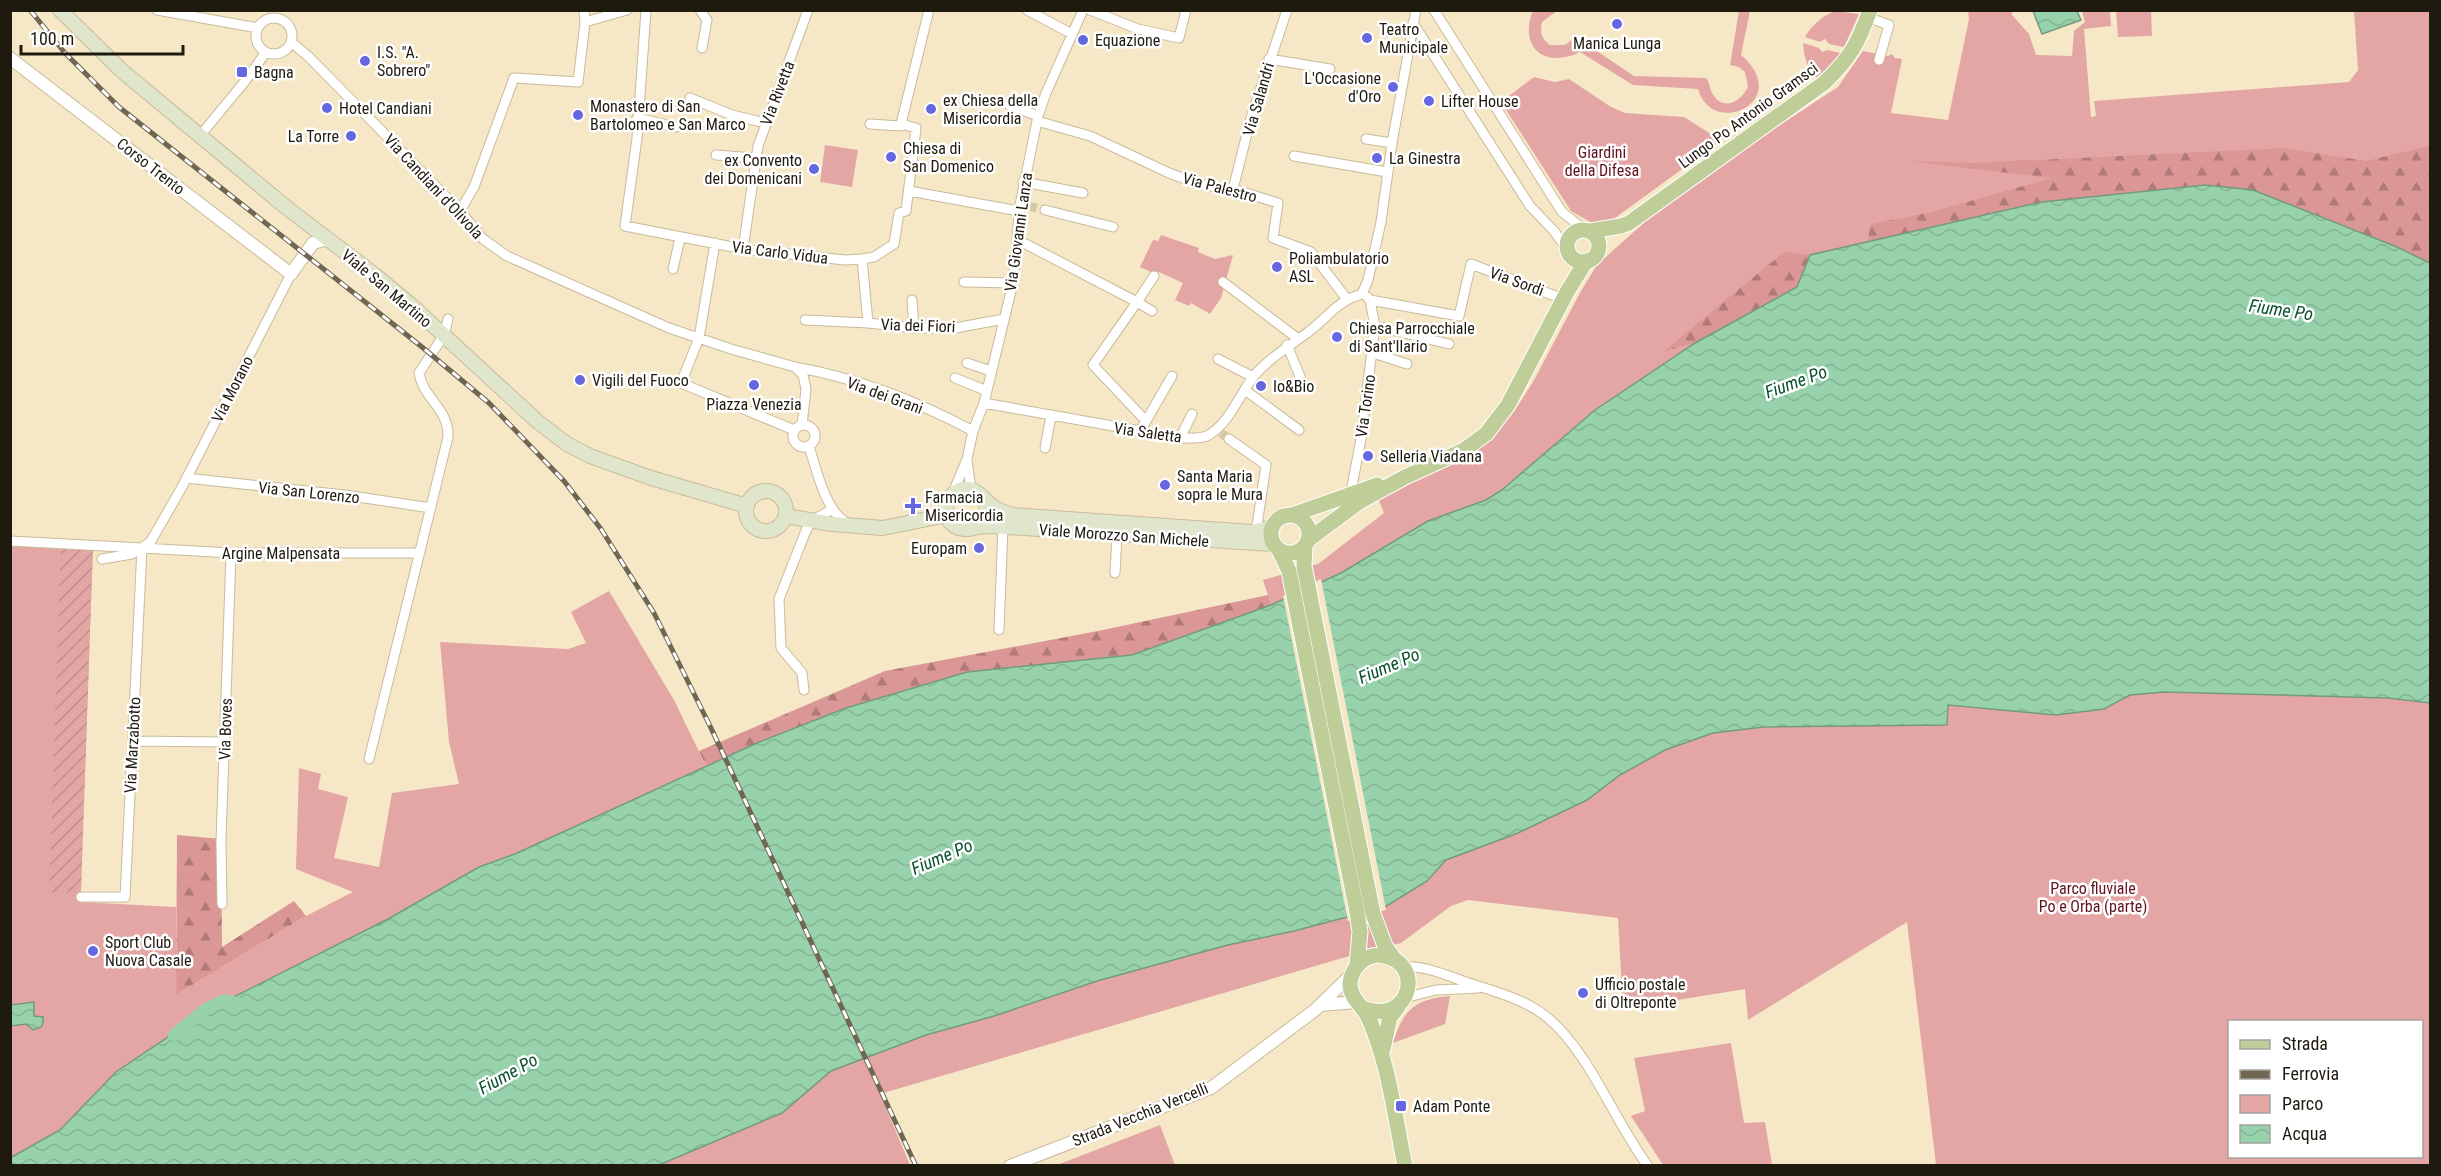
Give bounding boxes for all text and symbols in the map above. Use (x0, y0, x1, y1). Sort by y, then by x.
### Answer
marker: Manica Lunga (1610, 17, 1624, 31)
scale bar (21, 18, 183, 56)
place label: Teatro Municipale (1379, 20, 1448, 57)
text: 100 m (30, 28, 74, 49)
place label: Equazione (1095, 31, 1160, 50)
marker: Teatro Municipale (1360, 31, 1374, 45)
marker: Equazione (1076, 33, 1090, 47)
place label: Manica Lunga (1573, 34, 1661, 53)
place label: I.S. "A. Sobrero" (377, 43, 430, 80)
marker: I.S. "A. Sobrero" (358, 54, 372, 68)
street label: Via Rivetta (757, 58, 798, 128)
street label: Lungo Po Antonio Gramsci (1675, 58, 1822, 172)
street label: Via Salandri (1239, 60, 1278, 138)
place label: Bagna (254, 63, 294, 82)
marker: Bagna (235, 65, 249, 79)
place label: L'Occasione d'Oro (1304, 69, 1381, 106)
marker: L'Occasione d'Oro (1386, 80, 1400, 94)
place label: ex Chiesa della Misericordia (943, 91, 1038, 128)
place label: Lifter House (1441, 92, 1519, 111)
marker: Lifter House (1422, 94, 1436, 108)
place label: Monastero di San Bartolomeo e San Marco (590, 97, 746, 134)
place label: Hotel Candiani (339, 99, 432, 118)
marker: Hotel Candiani (320, 101, 334, 115)
marker: ex Chiesa della Misericordia (924, 102, 938, 116)
marker: Monastero di San Bartolomeo e San Marco (571, 108, 585, 122)
place label: La Torre (288, 127, 339, 146)
marker: La Torre (344, 129, 358, 143)
street label: Via Candiani d'Olivola (380, 130, 487, 243)
street label: Corso Trento (113, 134, 188, 199)
place label: Chiesa di San Domenico (903, 139, 994, 176)
park label: Giardini della Difesa (1565, 143, 1639, 180)
place label: La Ginestra (1389, 149, 1461, 168)
marker: Chiesa di San Domenico (884, 150, 898, 164)
place label: ex Convento dei Domenicani (705, 151, 802, 188)
marker: La Ginestra (1370, 151, 1384, 165)
marker: ex Convento dei Domenicani (807, 162, 821, 176)
street label: Via Palestro (1181, 168, 1259, 207)
street label: Via Giovanni Lanza (1001, 171, 1036, 293)
street label: Via Carlo Vidua (731, 237, 829, 268)
street label: Viale San Martino (338, 245, 436, 332)
place label: Poliambulatorio ASL (1289, 249, 1389, 286)
marker: Poliambulatorio ASL (1270, 260, 1284, 274)
street label: Via Sordi (1487, 263, 1547, 300)
water label: Fiume Po (2248, 295, 2315, 324)
street label: Via dei Fiori (880, 315, 956, 336)
place label: Chiesa Parrocchiale di Sant'Ilario (1349, 319, 1475, 356)
marker: Chiesa Parrocchiale di Sant'Ilario (1330, 330, 1344, 344)
street label: Via Morano (208, 353, 257, 426)
water label: Fiume Po (1762, 361, 1830, 402)
place label: Vigili del Fuoco (592, 371, 689, 390)
marker: Vigili del Fuoco (573, 373, 587, 387)
street label: Via dei Grani (844, 373, 926, 418)
street label: Via Torino (1352, 373, 1379, 439)
place label: Io&Bio (1273, 377, 1314, 396)
marker: Piazza Venezia (747, 378, 761, 392)
marker: Io&Bio (1254, 379, 1268, 393)
place label: Piazza Venezia (706, 395, 802, 414)
street label: Via Saletta (1113, 418, 1183, 447)
place label: Selleria Viadana (1380, 447, 1482, 466)
marker: Selleria Viadana (1361, 449, 1375, 463)
place label: Santa Maria sopra le Mura (1177, 467, 1263, 504)
street label: Via San Lorenzo (257, 478, 361, 507)
marker: Santa Maria sopra le Mura (1158, 478, 1172, 492)
place label: Farmacia Misericordia (925, 488, 1004, 525)
marker: Farmacia Misericordia (906, 499, 920, 513)
street label: Viale Morozzo San Michele (1038, 520, 1210, 551)
place label: Europam (911, 539, 967, 558)
marker: Europam (972, 541, 986, 555)
street label: Argine Malpensata (222, 544, 340, 563)
water label: Fiume Po (1355, 643, 1423, 688)
street label: Via Marzabotto (120, 696, 145, 794)
street label: Via Boves (215, 698, 236, 760)
water label: Fiume Po (908, 834, 976, 879)
park label: Parco fluviale Po e Orba (parte) (2039, 879, 2147, 916)
place label: Sport Club Nuova Casale (105, 933, 192, 970)
marker: Sport Club Nuova Casale (86, 944, 100, 958)
place label: Ufficio postale di Oltreponte (1595, 975, 1685, 1012)
marker: Ufficio postale di Oltreponte (1576, 986, 1590, 1000)
legend (2228, 1020, 2423, 1158)
text: Strada (2282, 1033, 2328, 1054)
water label: Fiume Po (474, 1049, 541, 1098)
text: Ferrovia (2282, 1063, 2339, 1084)
street label: Strada Vecchia Vercelli (1069, 1079, 1211, 1150)
text: Parco (2282, 1093, 2323, 1114)
place label: Adam Ponte (1413, 1097, 1490, 1116)
marker: Adam Ponte (1394, 1099, 1408, 1113)
text: Acqua (2282, 1123, 2327, 1144)

